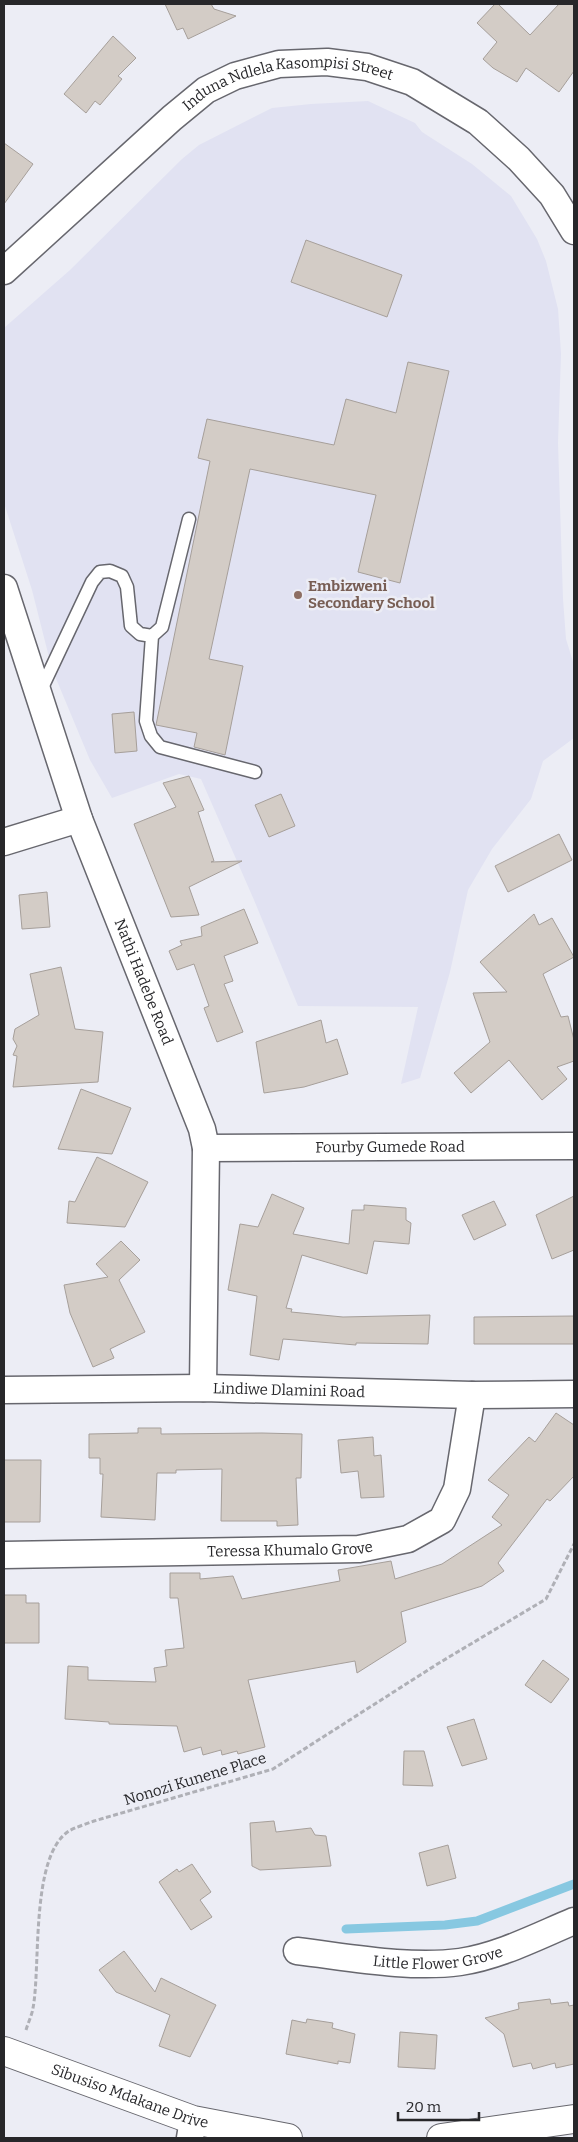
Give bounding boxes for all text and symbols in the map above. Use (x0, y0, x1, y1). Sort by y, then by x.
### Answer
street label: Induna Ndlela Kasompisi Street (179, 53, 396, 115)
place label: Embizweni Secondary School (308, 577, 435, 612)
marker: Embizweni Secondary School (292, 589, 304, 601)
street label: Nathi Hadebe Road (110, 916, 177, 1048)
street label: Fourby Gumede Road (315, 1138, 465, 1156)
street label: Lindiwe Dlamini Road (213, 1379, 365, 1401)
street label: Teressa Khumalo Grove (207, 1537, 374, 1561)
street label: Nonozi Kunene Place (122, 1749, 268, 1809)
street label: Little Flower Grove (372, 1943, 505, 1973)
street label: Sibusiso Mdakane Drive (49, 2060, 210, 2132)
scale bar (398, 2090, 479, 2122)
text: 20 m (406, 2098, 442, 2116)

